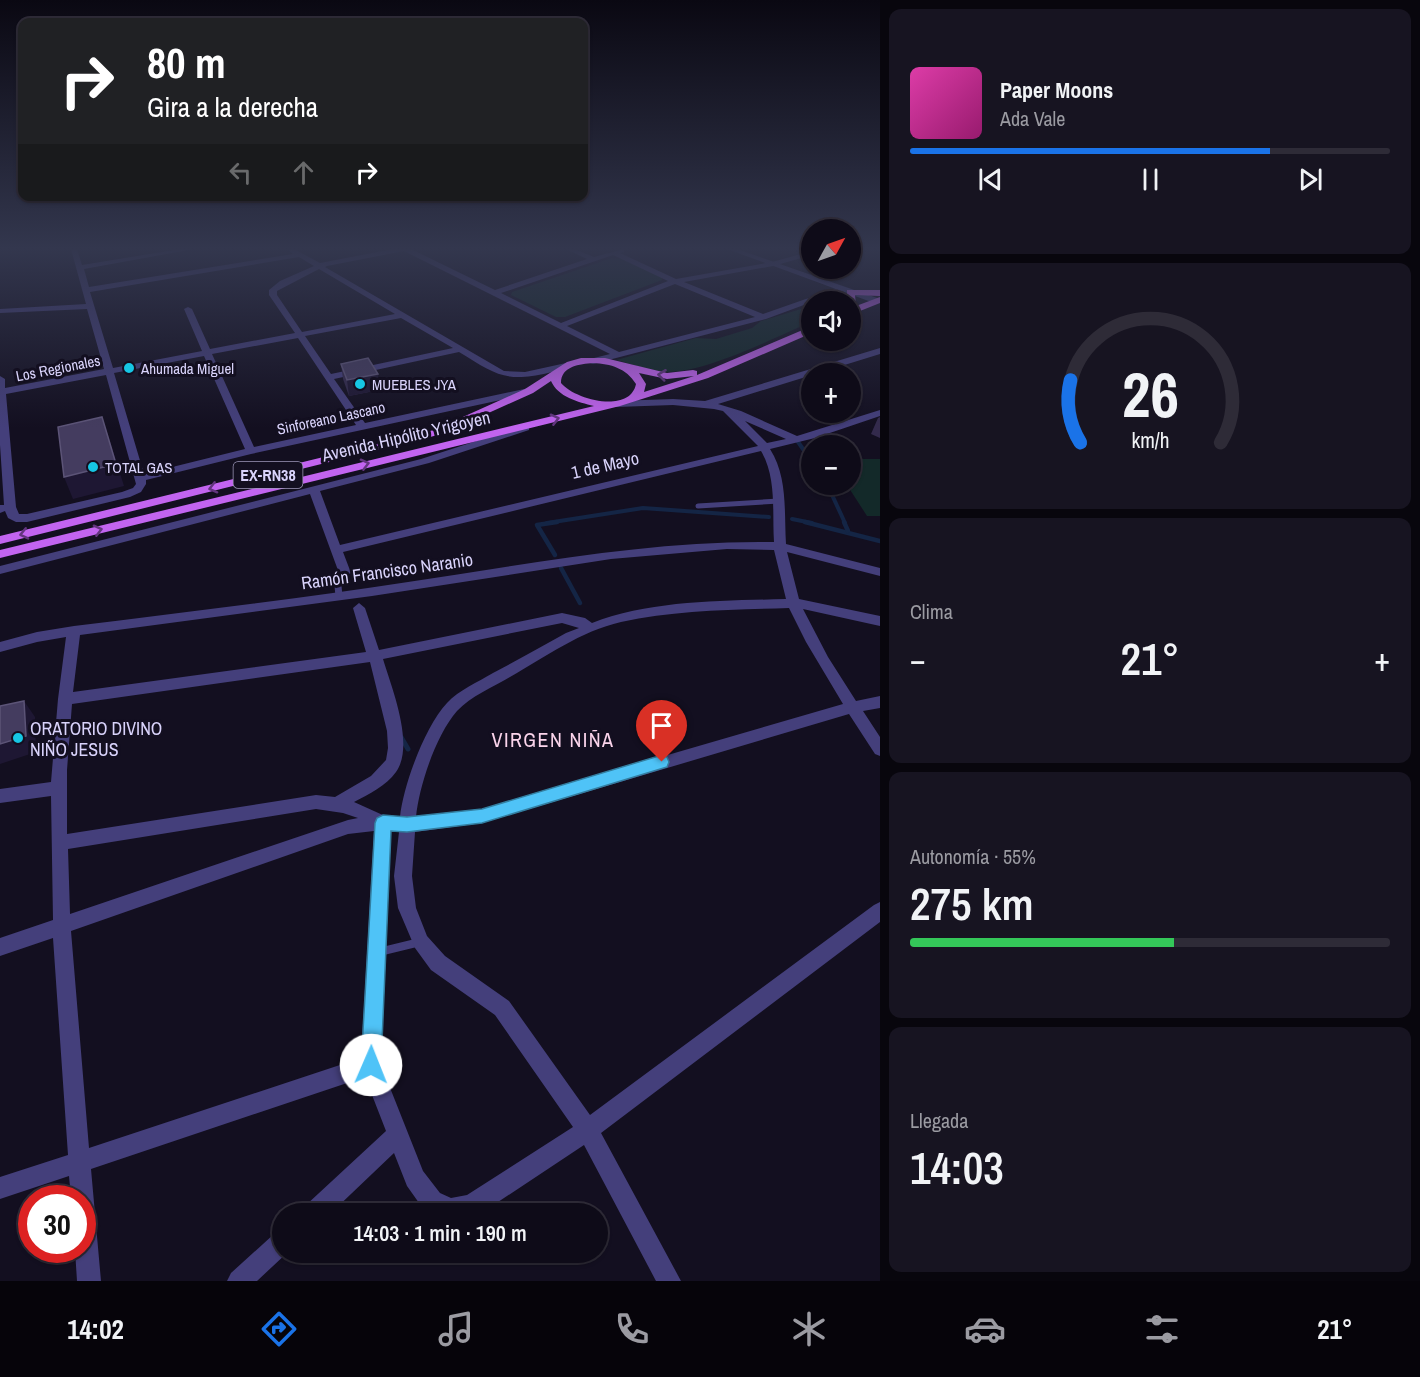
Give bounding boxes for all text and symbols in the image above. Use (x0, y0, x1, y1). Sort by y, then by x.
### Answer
text: 80 m (147, 35, 226, 91)
icon: right (48, 42, 126, 120)
text: Paper Moons (1000, 75, 1113, 105)
text: Gira a la derecha (147, 89, 318, 125)
text: Ada Vale (1000, 105, 1065, 132)
icon: left (224, 156, 257, 189)
icon: ahead (287, 156, 320, 189)
icon: right (350, 156, 383, 189)
icon: previous (974, 163, 1007, 196)
icon: pause (1134, 163, 1167, 196)
icon: next (1294, 163, 1327, 196)
north arrow (801, 219, 861, 279)
map controls (801, 219, 861, 495)
button: sound (801, 291, 861, 351)
street label: Los Regionales (14, 350, 102, 386)
text: 26 (1122, 352, 1178, 436)
place label: Ahumada Miguel (140, 358, 234, 379)
marker: Ahumada Miguel (122, 361, 136, 375)
button: + (801, 363, 861, 423)
one-way arrow (657, 369, 666, 381)
place label: MUEBLES JYA (372, 374, 457, 395)
marker: MUEBLES JYA (353, 377, 367, 391)
street label: Sinforeano Lascano (275, 396, 387, 440)
street label: Avenida Hipólito Yrigoyen (319, 404, 493, 468)
one-way arrow (550, 414, 560, 427)
text: km/h (1131, 427, 1169, 456)
button: − (801, 435, 861, 495)
street label: 1 de Mayo (569, 445, 641, 485)
place label: TOTAL GAS (105, 457, 173, 478)
one-way arrow (360, 459, 370, 472)
marker: TOTAL GAS (86, 460, 100, 474)
road number: EX-RN38 (234, 462, 302, 488)
one-way arrow (209, 481, 219, 494)
one-way arrow (92, 525, 102, 538)
one-way arrow (19, 527, 29, 540)
street label: Ramón Francisco Naranio (300, 547, 474, 595)
text: Clima (910, 598, 953, 625)
text: 21° (1120, 628, 1180, 689)
text: − (910, 637, 926, 681)
text: + (1374, 637, 1390, 681)
pin (636, 700, 687, 762)
icon: arrive (645, 709, 678, 742)
place label: ORATORIO DIVINO NIÑO JESUS (30, 716, 162, 762)
district label: VIRGEN NIÑA (491, 726, 615, 753)
marker: ORATORIO DIVINO NIÑO JESUS (11, 731, 25, 745)
text: Autonomía · 55% (910, 843, 1036, 870)
text: 275 km (910, 873, 1034, 934)
position arrow (339, 1033, 403, 1097)
text: Llegada (910, 1107, 968, 1134)
text: 14:03 (910, 1137, 1004, 1198)
speed limit sign: 30 (18, 1185, 96, 1263)
text: 14:03 · 1 min · 190 m (353, 1218, 527, 1248)
icon: directions (258, 1308, 300, 1350)
icon: music (435, 1308, 477, 1350)
icon: phone (611, 1308, 653, 1350)
icon: climate (788, 1308, 830, 1350)
icon: car (964, 1308, 1006, 1350)
icon: filters (1141, 1308, 1183, 1350)
text: 14:02 (67, 1311, 124, 1347)
text: 21° (1317, 1311, 1353, 1347)

